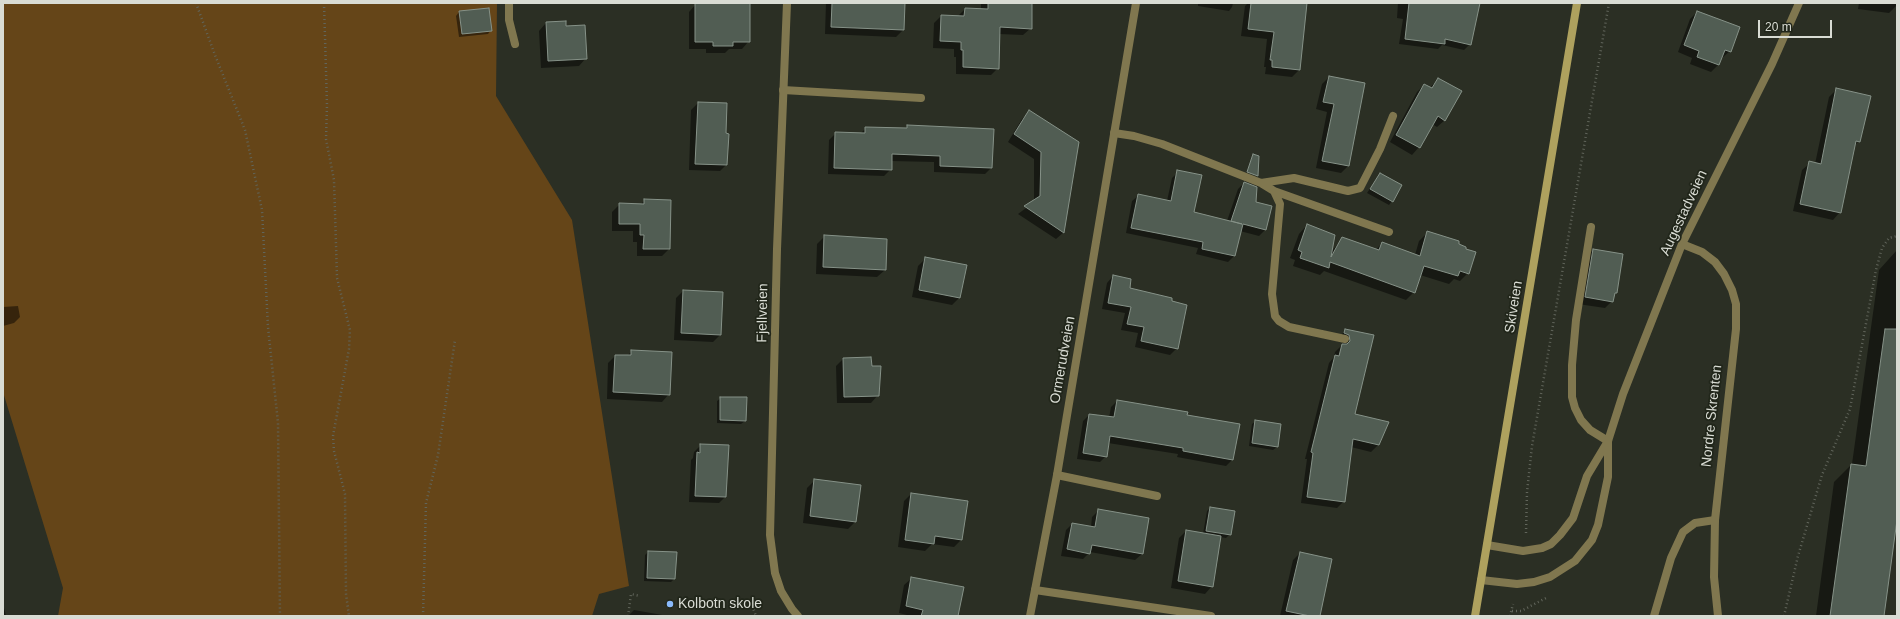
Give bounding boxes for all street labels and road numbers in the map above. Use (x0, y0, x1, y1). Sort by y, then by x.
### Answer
street label: Augestadveien (1657, 167, 1711, 259)
street label: Skiveien (1502, 280, 1526, 334)
street label: Fjellveien (754, 283, 772, 343)
street label: Ormerudveien (1047, 315, 1079, 405)
street label: Nordre Skrenten (1698, 364, 1726, 468)

